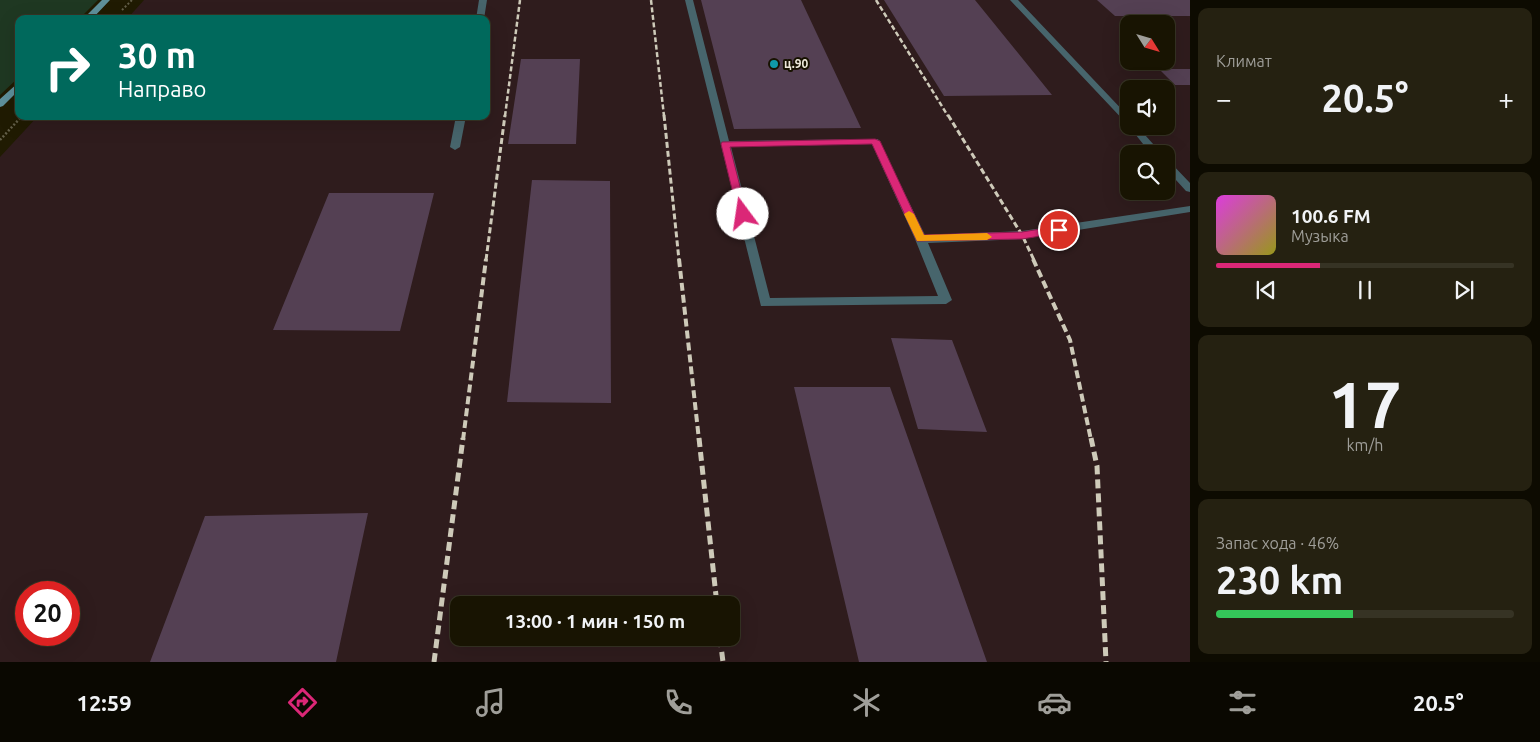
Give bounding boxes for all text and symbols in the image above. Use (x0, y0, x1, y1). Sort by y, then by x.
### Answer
north arrow (1120, 15, 1175, 70)
map controls (1120, 15, 1175, 200)
icon: right (35, 35, 100, 100)
text: 30 m (118, 35, 196, 75)
text: Климат (1216, 52, 1272, 70)
place label: ц.90 (784, 57, 808, 70)
marker: ц.90 (768, 58, 780, 70)
text: Направо (118, 76, 206, 101)
text: 20.5° (1321, 77, 1409, 119)
button: sound (1120, 80, 1175, 135)
text: − (1216, 83, 1232, 114)
text: + (1498, 83, 1514, 114)
button: search (1120, 145, 1175, 200)
position arrow (716, 187, 768, 239)
text: 100.6 FM (1291, 205, 1371, 227)
pin (1038, 209, 1080, 251)
icon: arrive (1045, 216, 1073, 244)
text: Музыка (1291, 227, 1349, 245)
icon: previous (1252, 276, 1280, 304)
icon: pause (1351, 276, 1379, 304)
icon: next (1450, 276, 1478, 304)
text: 17 (1328, 367, 1402, 440)
text: km/h (1347, 436, 1383, 454)
text: Запас хода · 46% (1216, 534, 1339, 552)
text: 230 km (1216, 559, 1343, 601)
speed limit sign: 20 (15, 581, 80, 646)
text: 13:00 · 1 мин · 150 m (505, 610, 685, 632)
icon: directions (285, 685, 320, 720)
icon: music (473, 685, 508, 720)
icon: phone (661, 685, 696, 720)
icon: climate (849, 685, 884, 720)
icon: car (1037, 685, 1072, 720)
icon: filters (1225, 685, 1260, 720)
text: 12:59 (77, 690, 132, 715)
text: 20.5° (1413, 690, 1463, 715)

